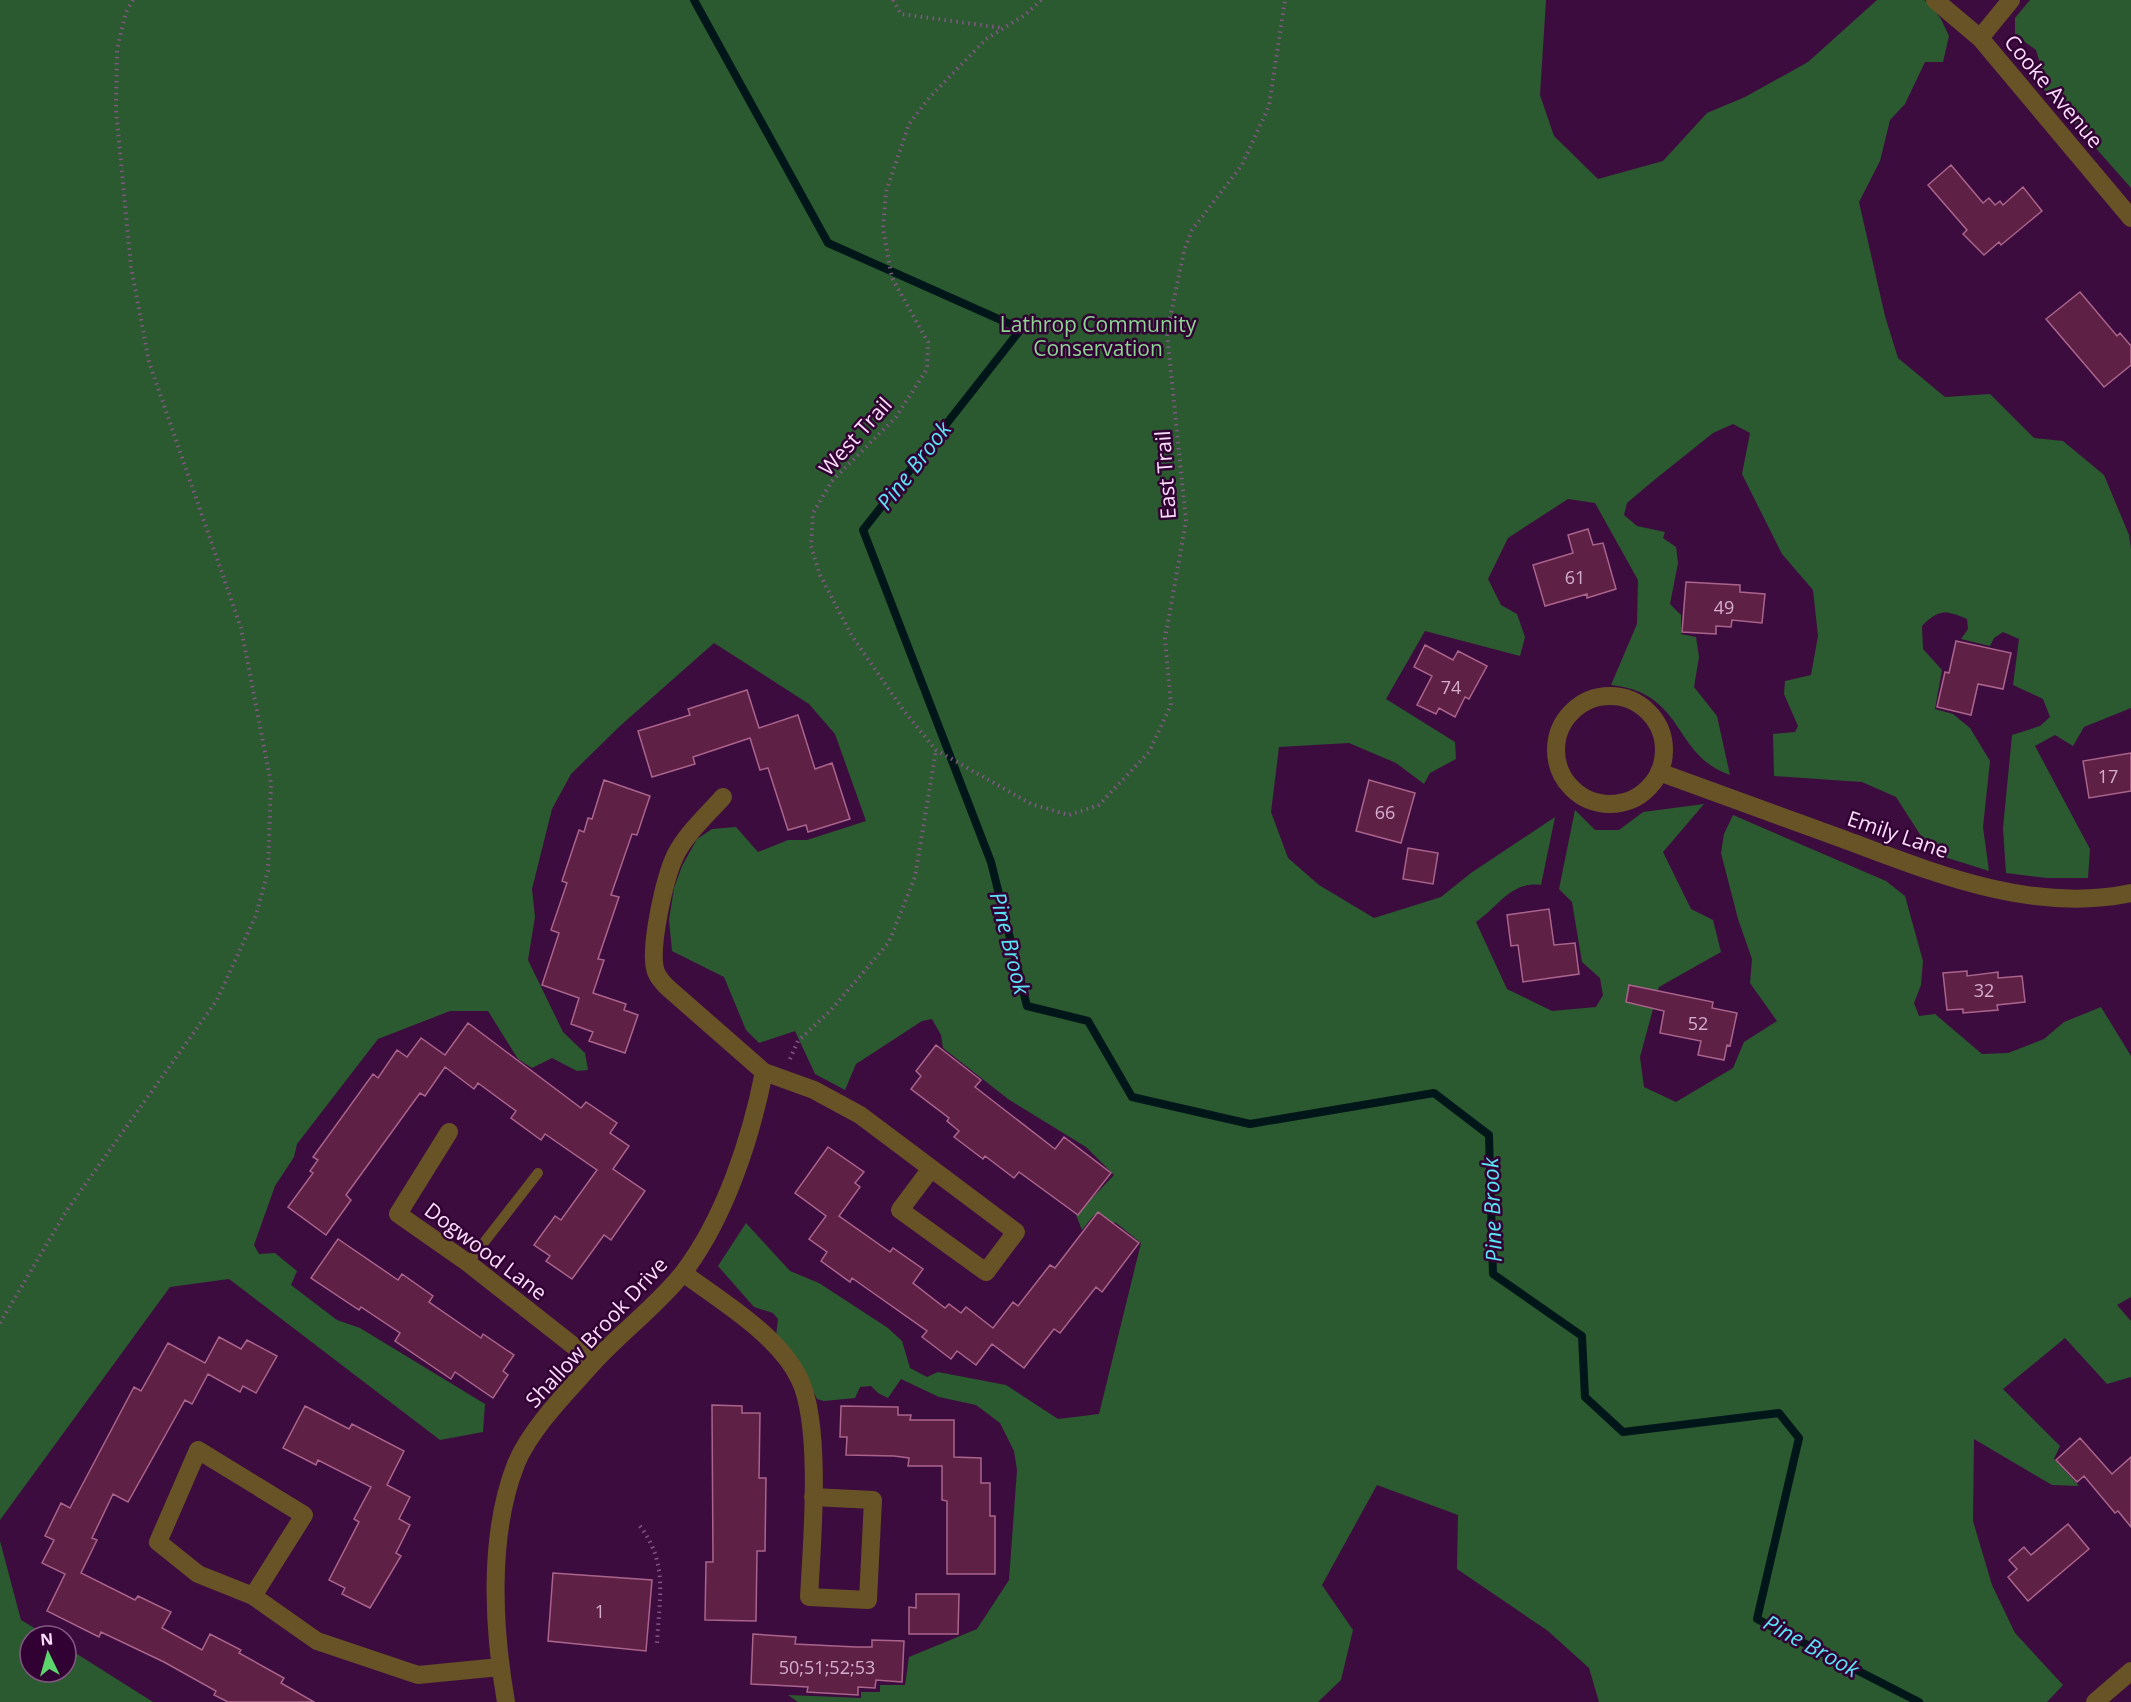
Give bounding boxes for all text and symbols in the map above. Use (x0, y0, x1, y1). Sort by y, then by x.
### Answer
street label: Cooke Avenue (1998, 28, 2110, 154)
park label: Lathrop Community Conservation (1000, 310, 1197, 362)
street label: West Trail (812, 391, 898, 481)
water label: Pine Brook (869, 414, 958, 516)
street label: East Trail (1148, 430, 1182, 520)
house number: 61 (1565, 565, 1585, 589)
house number: 49 (1714, 595, 1734, 619)
house number: 74 (1441, 675, 1461, 699)
house number: 17 (2098, 764, 2118, 788)
house number: 66 (1375, 800, 1395, 824)
street label: Emily Lane (1844, 804, 1952, 864)
water label: Pine Brook (984, 889, 1039, 999)
house number: 32 (1974, 978, 1994, 1002)
house number: 52 (1688, 1011, 1708, 1035)
water label: Pine Brook (1474, 1156, 1508, 1263)
street label: Dogwood Lane (419, 1196, 553, 1306)
street label: Shallow Brook Drive (519, 1251, 673, 1413)
house number: 1 (595, 1599, 605, 1623)
water label: Pine Brook (1759, 1606, 1866, 1684)
north arrow (18, 1624, 78, 1684)
text: N (39, 1628, 54, 1651)
house number: 50;51;52;53 (779, 1655, 875, 1679)

